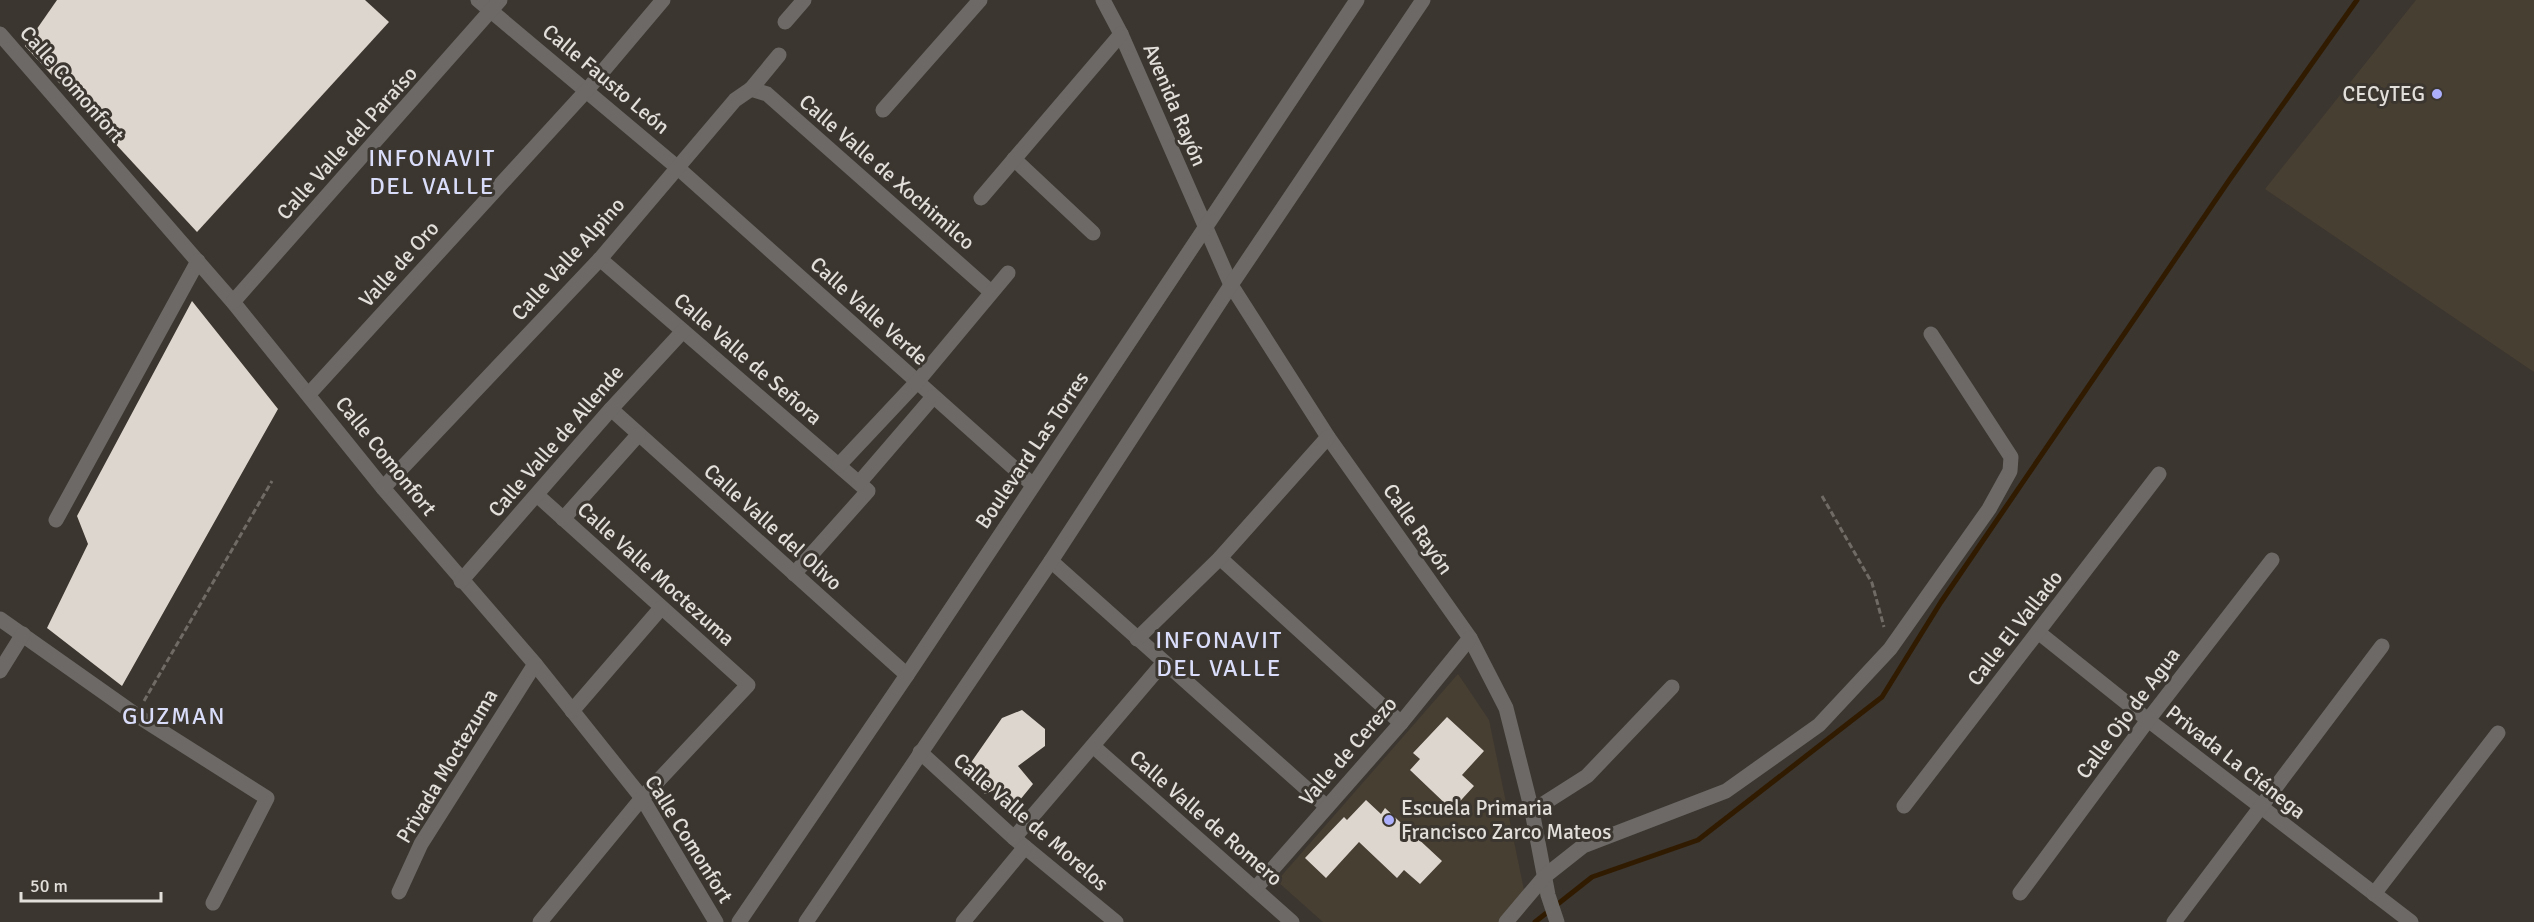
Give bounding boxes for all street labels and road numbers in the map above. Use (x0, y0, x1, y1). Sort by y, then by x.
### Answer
street label: Calle Fausto León (537, 18, 675, 140)
street label: Calle Comonfort (14, 20, 130, 148)
street label: Avenida Rayón (1138, 40, 1212, 170)
street label: Calle Valle del Paraíso (271, 61, 423, 225)
street label: Calle Valle de Xochimilco (794, 89, 980, 255)
street label: Calle Valle Alpino (506, 192, 630, 326)
street label: Valle de Oro (353, 215, 445, 313)
street label: Calle Valle Verde (805, 251, 933, 371)
street label: Calle Valle de Señora (668, 287, 828, 431)
street label: Calle Valle de Allende (483, 359, 629, 523)
street label: Boulevard Las Torres (970, 366, 1094, 534)
street label: Calle Comonfort (330, 391, 442, 521)
street label: Calle Valle del Olivo (698, 458, 848, 596)
street label: Calle Rayón (1377, 479, 1459, 579)
street label: Calle Valle Moctezuma (572, 496, 740, 652)
street label: Calle El Vallado (1962, 565, 2068, 691)
street label: Calle Ojo de Agua (2070, 642, 2186, 784)
street label: Privada Moctezuma (391, 684, 503, 848)
street label: Valle de Cerezo (1294, 691, 1402, 811)
street label: Privada La Ciénega (2161, 699, 2311, 825)
street label: Calle Valle de Romero (1124, 745, 1288, 891)
street label: Calle Valle de Morelos (948, 748, 1114, 896)
street label: Calle Comonfort (639, 770, 739, 908)

